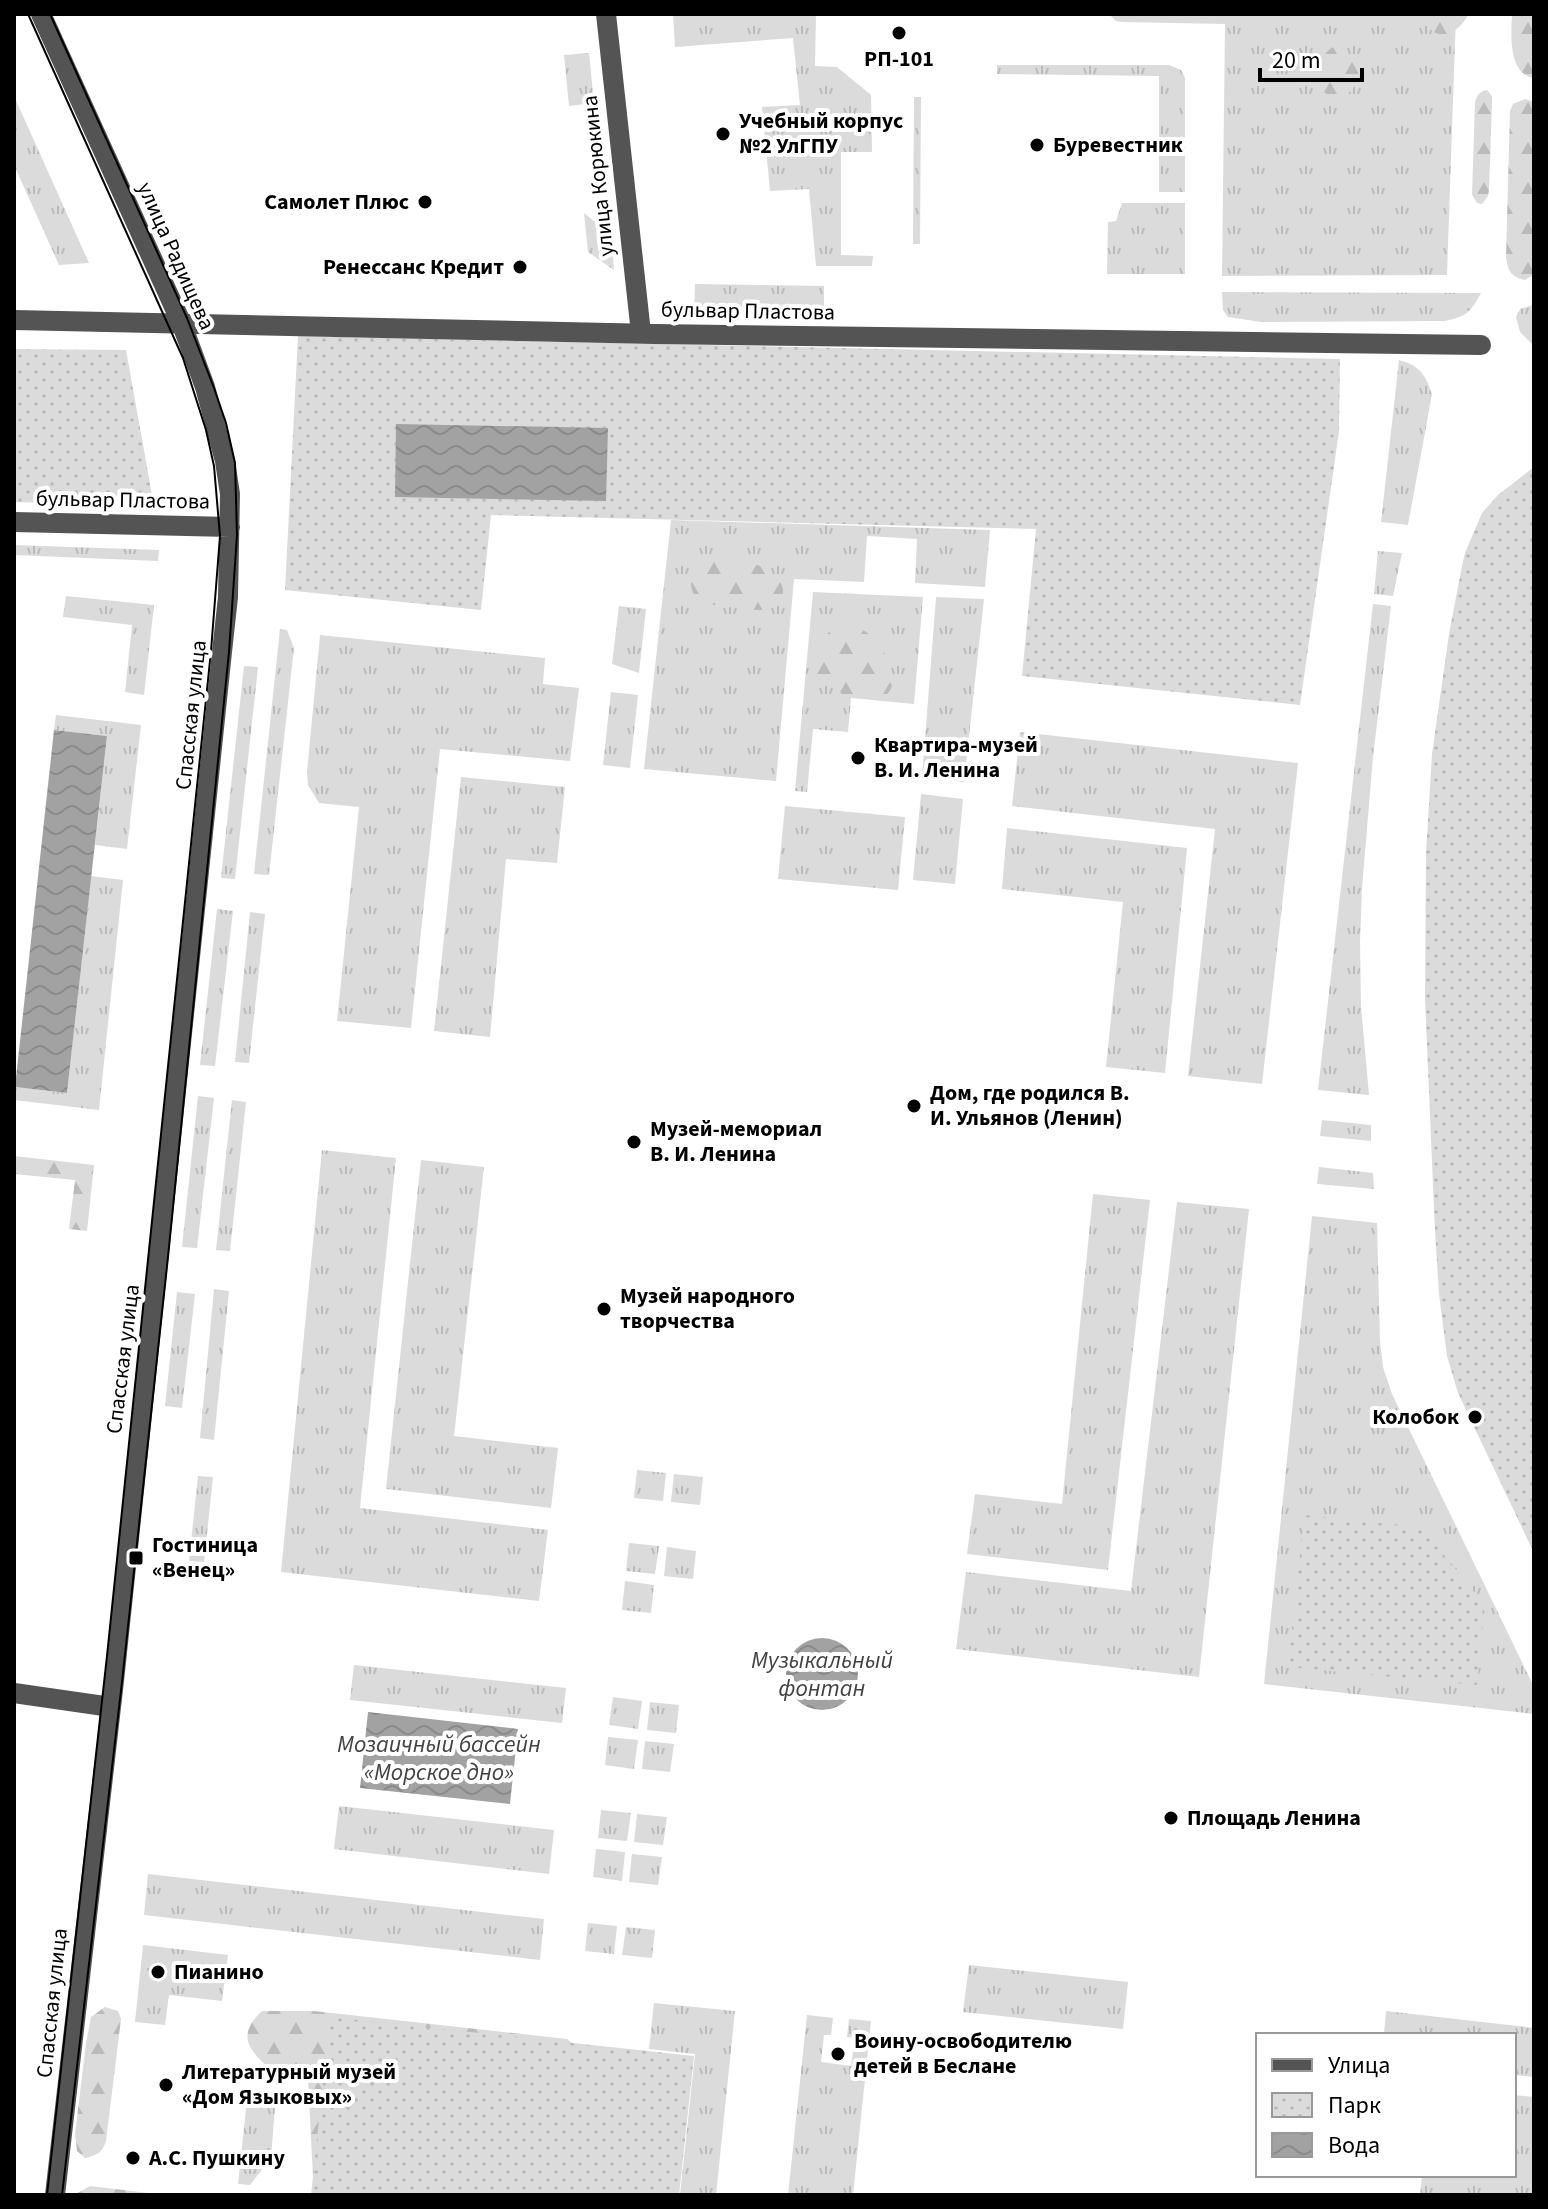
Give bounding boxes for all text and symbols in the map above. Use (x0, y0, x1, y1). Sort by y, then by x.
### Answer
marker: РП-101 (890, 24, 908, 42)
scale bar (1260, 32, 1362, 82)
place label: РП-101 (864, 43, 934, 75)
text: 20 m (1272, 43, 1321, 78)
street label: улица Корюкина (574, 94, 622, 258)
place label: Учебный корпус №2 УлГПУ (739, 105, 903, 162)
marker: Учебный корпус №2 УлГПУ (714, 125, 732, 143)
place label: Буревестник (1053, 129, 1183, 161)
marker: Буревестник (1028, 136, 1046, 154)
street label: улица Радищева (129, 177, 223, 335)
place label: Самолет Плюс (264, 186, 409, 218)
marker: Самолет Плюс (416, 193, 434, 211)
place label: Ренессанс Кредит (323, 251, 504, 283)
marker: Ренессанс Кредит (511, 258, 529, 276)
street label: бульвар Пластова (661, 293, 835, 329)
street label: бульвар Пластова (36, 482, 210, 518)
street label: Спасская улица (167, 638, 215, 792)
place label: Квартира-музей В. И. Ленина (874, 729, 1038, 786)
marker: Квартира-музей В. И. Ленина (849, 749, 867, 767)
place label: Дом, где родился В. И. Ульянов (Ленин) (930, 1077, 1130, 1134)
marker: Дом, где родился В. И. Ульянов (Ленин) (905, 1097, 923, 1115)
place label: Музей-мемориал В. И. Ленина (650, 1113, 822, 1170)
marker: Музей-мемориал В. И. Ленина (625, 1133, 643, 1151)
place label: Музей народного творчества (620, 1280, 795, 1337)
street label: Спасская улица (98, 1282, 148, 1436)
marker: Музей народного творчества (595, 1300, 613, 1318)
place label: Колобок (1372, 1401, 1459, 1433)
marker: Колобок (1466, 1408, 1484, 1426)
place label: Гостиница «Венец» (152, 1529, 258, 1586)
marker: Гостиница «Венец» (127, 1549, 145, 1567)
water label: Музыкальный фонтан (751, 1643, 893, 1706)
water label: Мозаичный бассейн «Морское дно» (337, 1727, 541, 1790)
place label: Площадь Ленина (1187, 1802, 1361, 1834)
marker: Площадь Ленина (1162, 1809, 1180, 1827)
street label: Спасская улица (28, 1926, 76, 2080)
place label: Пианино (174, 1956, 264, 1988)
marker: Пианино (149, 1963, 167, 1981)
place label: Воину-освободителю детей в Беслане (854, 2025, 1072, 2082)
legend (1256, 2033, 1516, 2177)
marker: Воину-освободителю детей в Беслане (829, 2045, 847, 2063)
text: Улица (1328, 2048, 1390, 2083)
place label: Литературный музей «Дом Языковых» (181, 2056, 396, 2113)
marker: Литературный музей «Дом Языковых» (157, 2076, 175, 2094)
text: Парк (1328, 2088, 1381, 2123)
text: Вода (1328, 2128, 1380, 2163)
place label: А.С. Пушкину (148, 2142, 285, 2174)
marker: А.С. Пушкину (124, 2149, 142, 2167)

